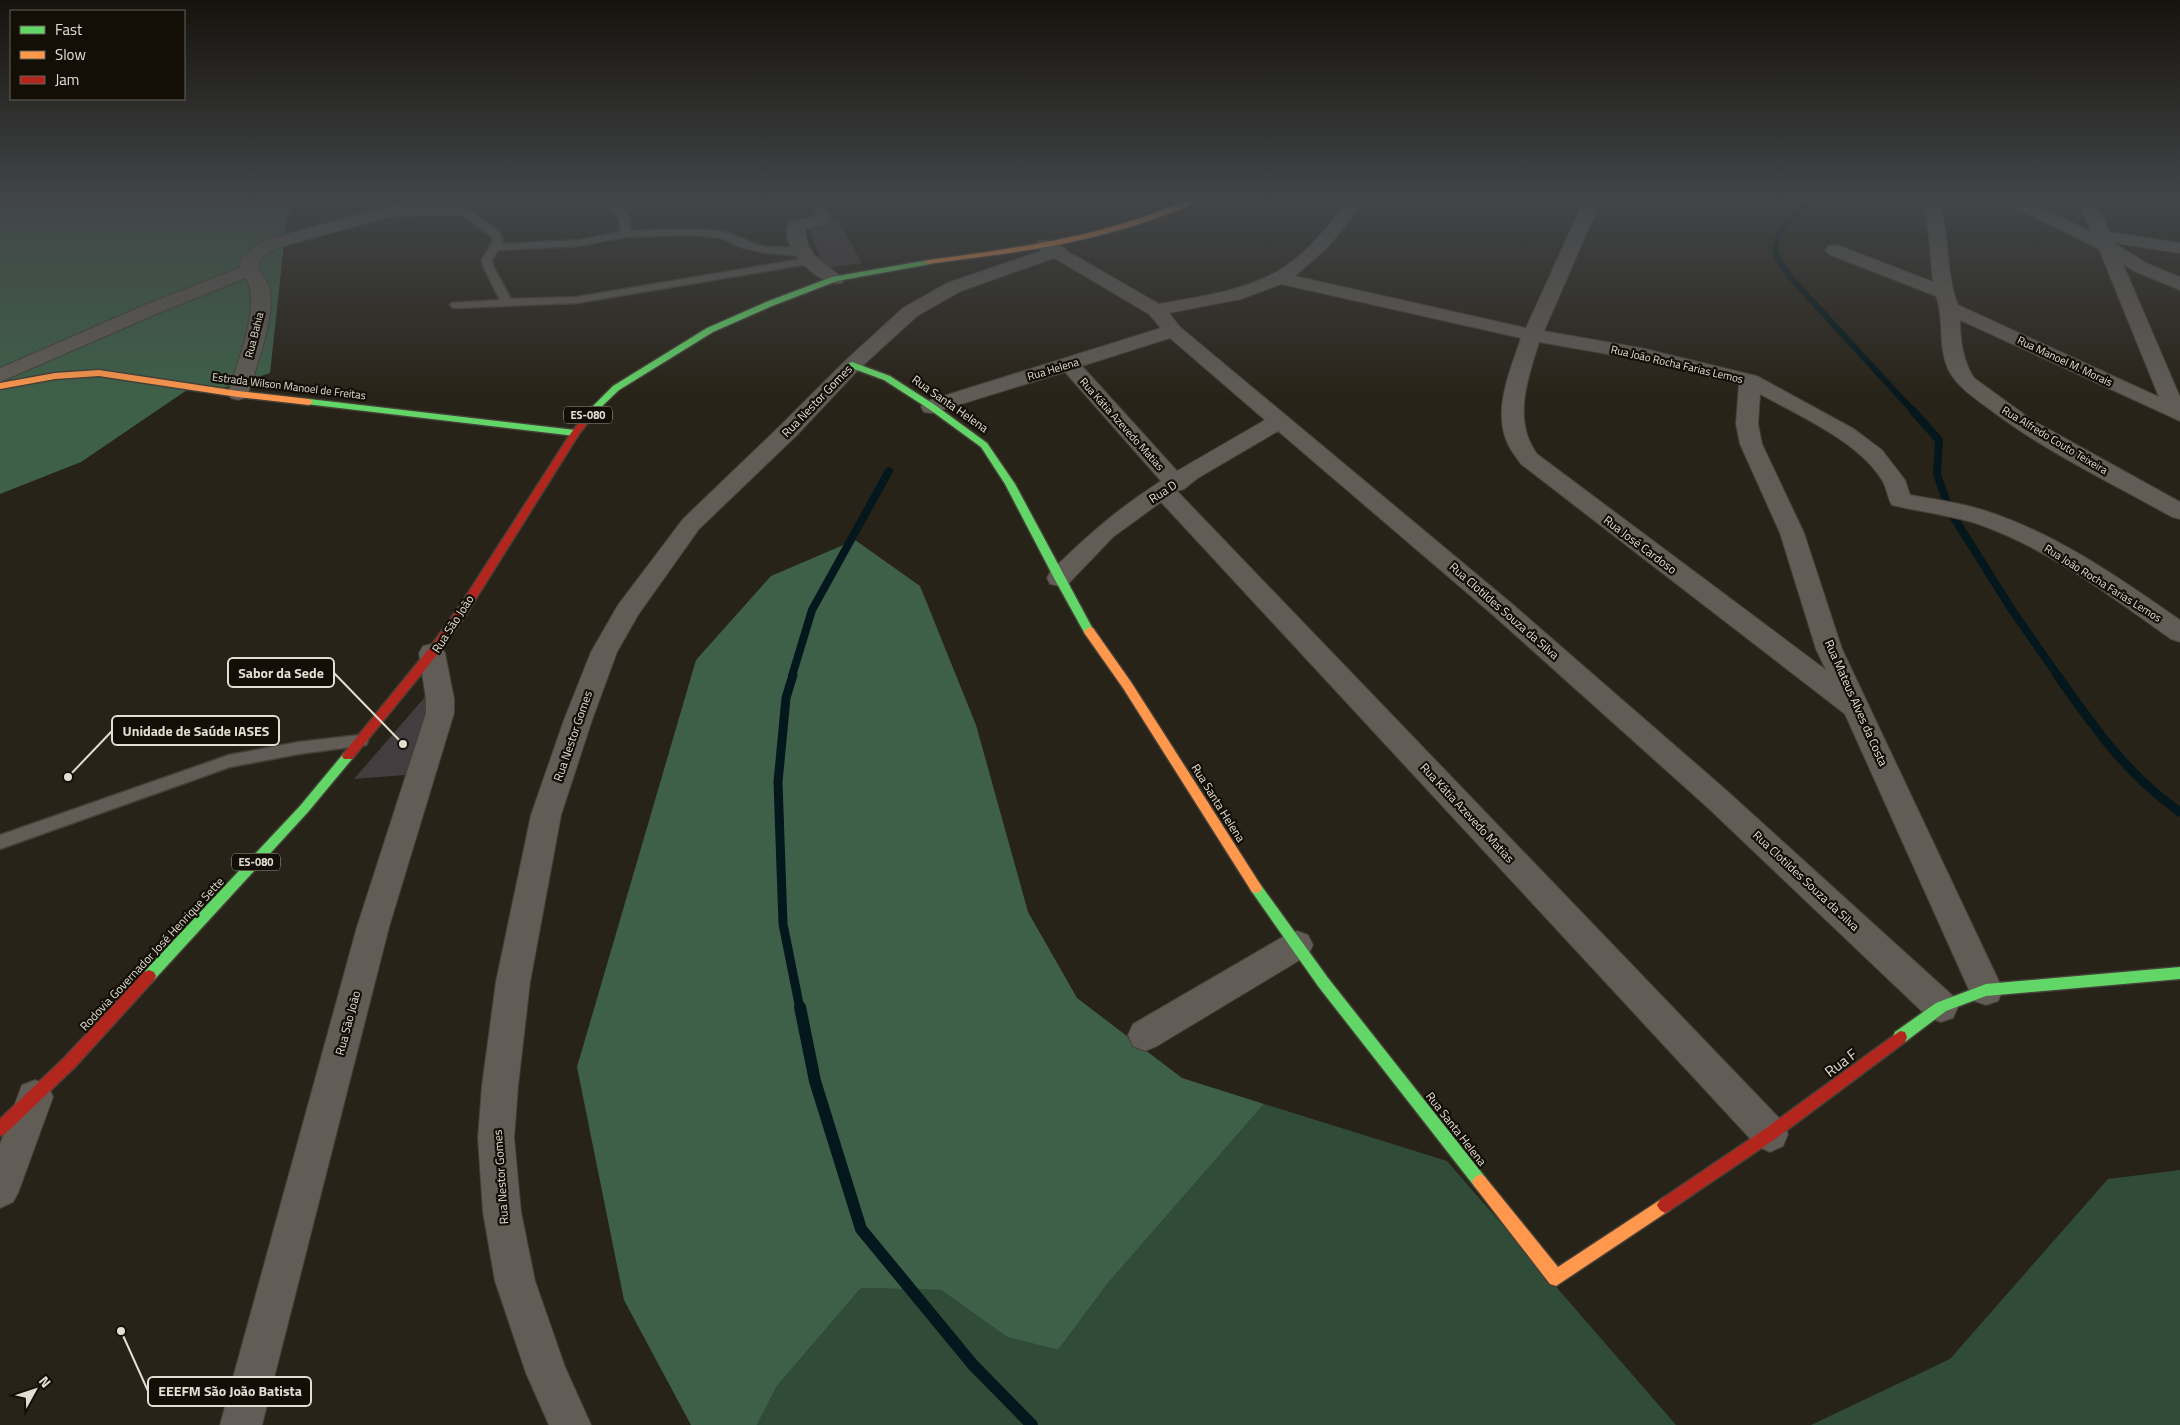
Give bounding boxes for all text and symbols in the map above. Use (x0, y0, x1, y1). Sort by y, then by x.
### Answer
legend (10, 10, 185, 100)
text: Fast (55, 18, 83, 41)
text: Slow (55, 43, 86, 66)
text: Jam (55, 68, 79, 91)
street label: Rua Bahia (241, 310, 268, 360)
street label: Rua Manoel M. Morais (2015, 332, 2115, 390)
street label: Rua João Rocha Farias Lemos (1609, 341, 1745, 387)
street label: Rua Helena (1025, 353, 1081, 384)
street label: Rua Nestor Gomes (777, 360, 857, 441)
street label: Estrada Wilson Manoel de Freitas (211, 369, 367, 403)
street label: Rua Santa Helena (908, 370, 992, 437)
street label: Rua Kátia Azevedo Matias (1076, 374, 1168, 474)
street label: Rua Alfredo Couto Teixeira (1999, 402, 2111, 478)
road number: ES-080 (564, 406, 612, 424)
street label: Rua D (1145, 475, 1181, 508)
street label: Rua José Cardoso (1600, 511, 1681, 579)
street label: Rua João Rocha Farias Lemos (2041, 540, 2165, 626)
street label: Rua Clotildes Souza da Silva (1445, 557, 1563, 664)
street label: Rua São João (427, 591, 479, 657)
street label: Rua Mateus Alves da Costa (1820, 636, 1893, 769)
callout: Sabor da Sede (228, 658, 334, 687)
text: Sabor da Sede (238, 662, 324, 683)
street label: Rua Nestor Gomes (548, 688, 597, 784)
callout: Unidade de Saúde IASES (112, 716, 279, 745)
text: Unidade de Saúde IASES (123, 720, 270, 741)
street label: Rua Kátia Azevedo Matias (1416, 758, 1519, 867)
street label: Rua Santa Helena (1187, 760, 1250, 846)
street label: Rua Clotildes Souza da Silva (1749, 826, 1864, 935)
road number: ES-080 (232, 854, 280, 870)
street label: Rodovia Governador José Henrique Sette (75, 872, 228, 1035)
street label: Rua São João (330, 989, 365, 1057)
street label: Rua F (1819, 1043, 1862, 1083)
street label: Rua Santa Helena (1421, 1088, 1491, 1170)
street label: Rua Nestor Gomes (488, 1129, 513, 1225)
north arrow (10, 1365, 60, 1415)
text: N (34, 1371, 57, 1392)
callout: EEEFM São João Batista (148, 1377, 311, 1406)
text: EEEFM São João Batista (158, 1380, 302, 1401)

